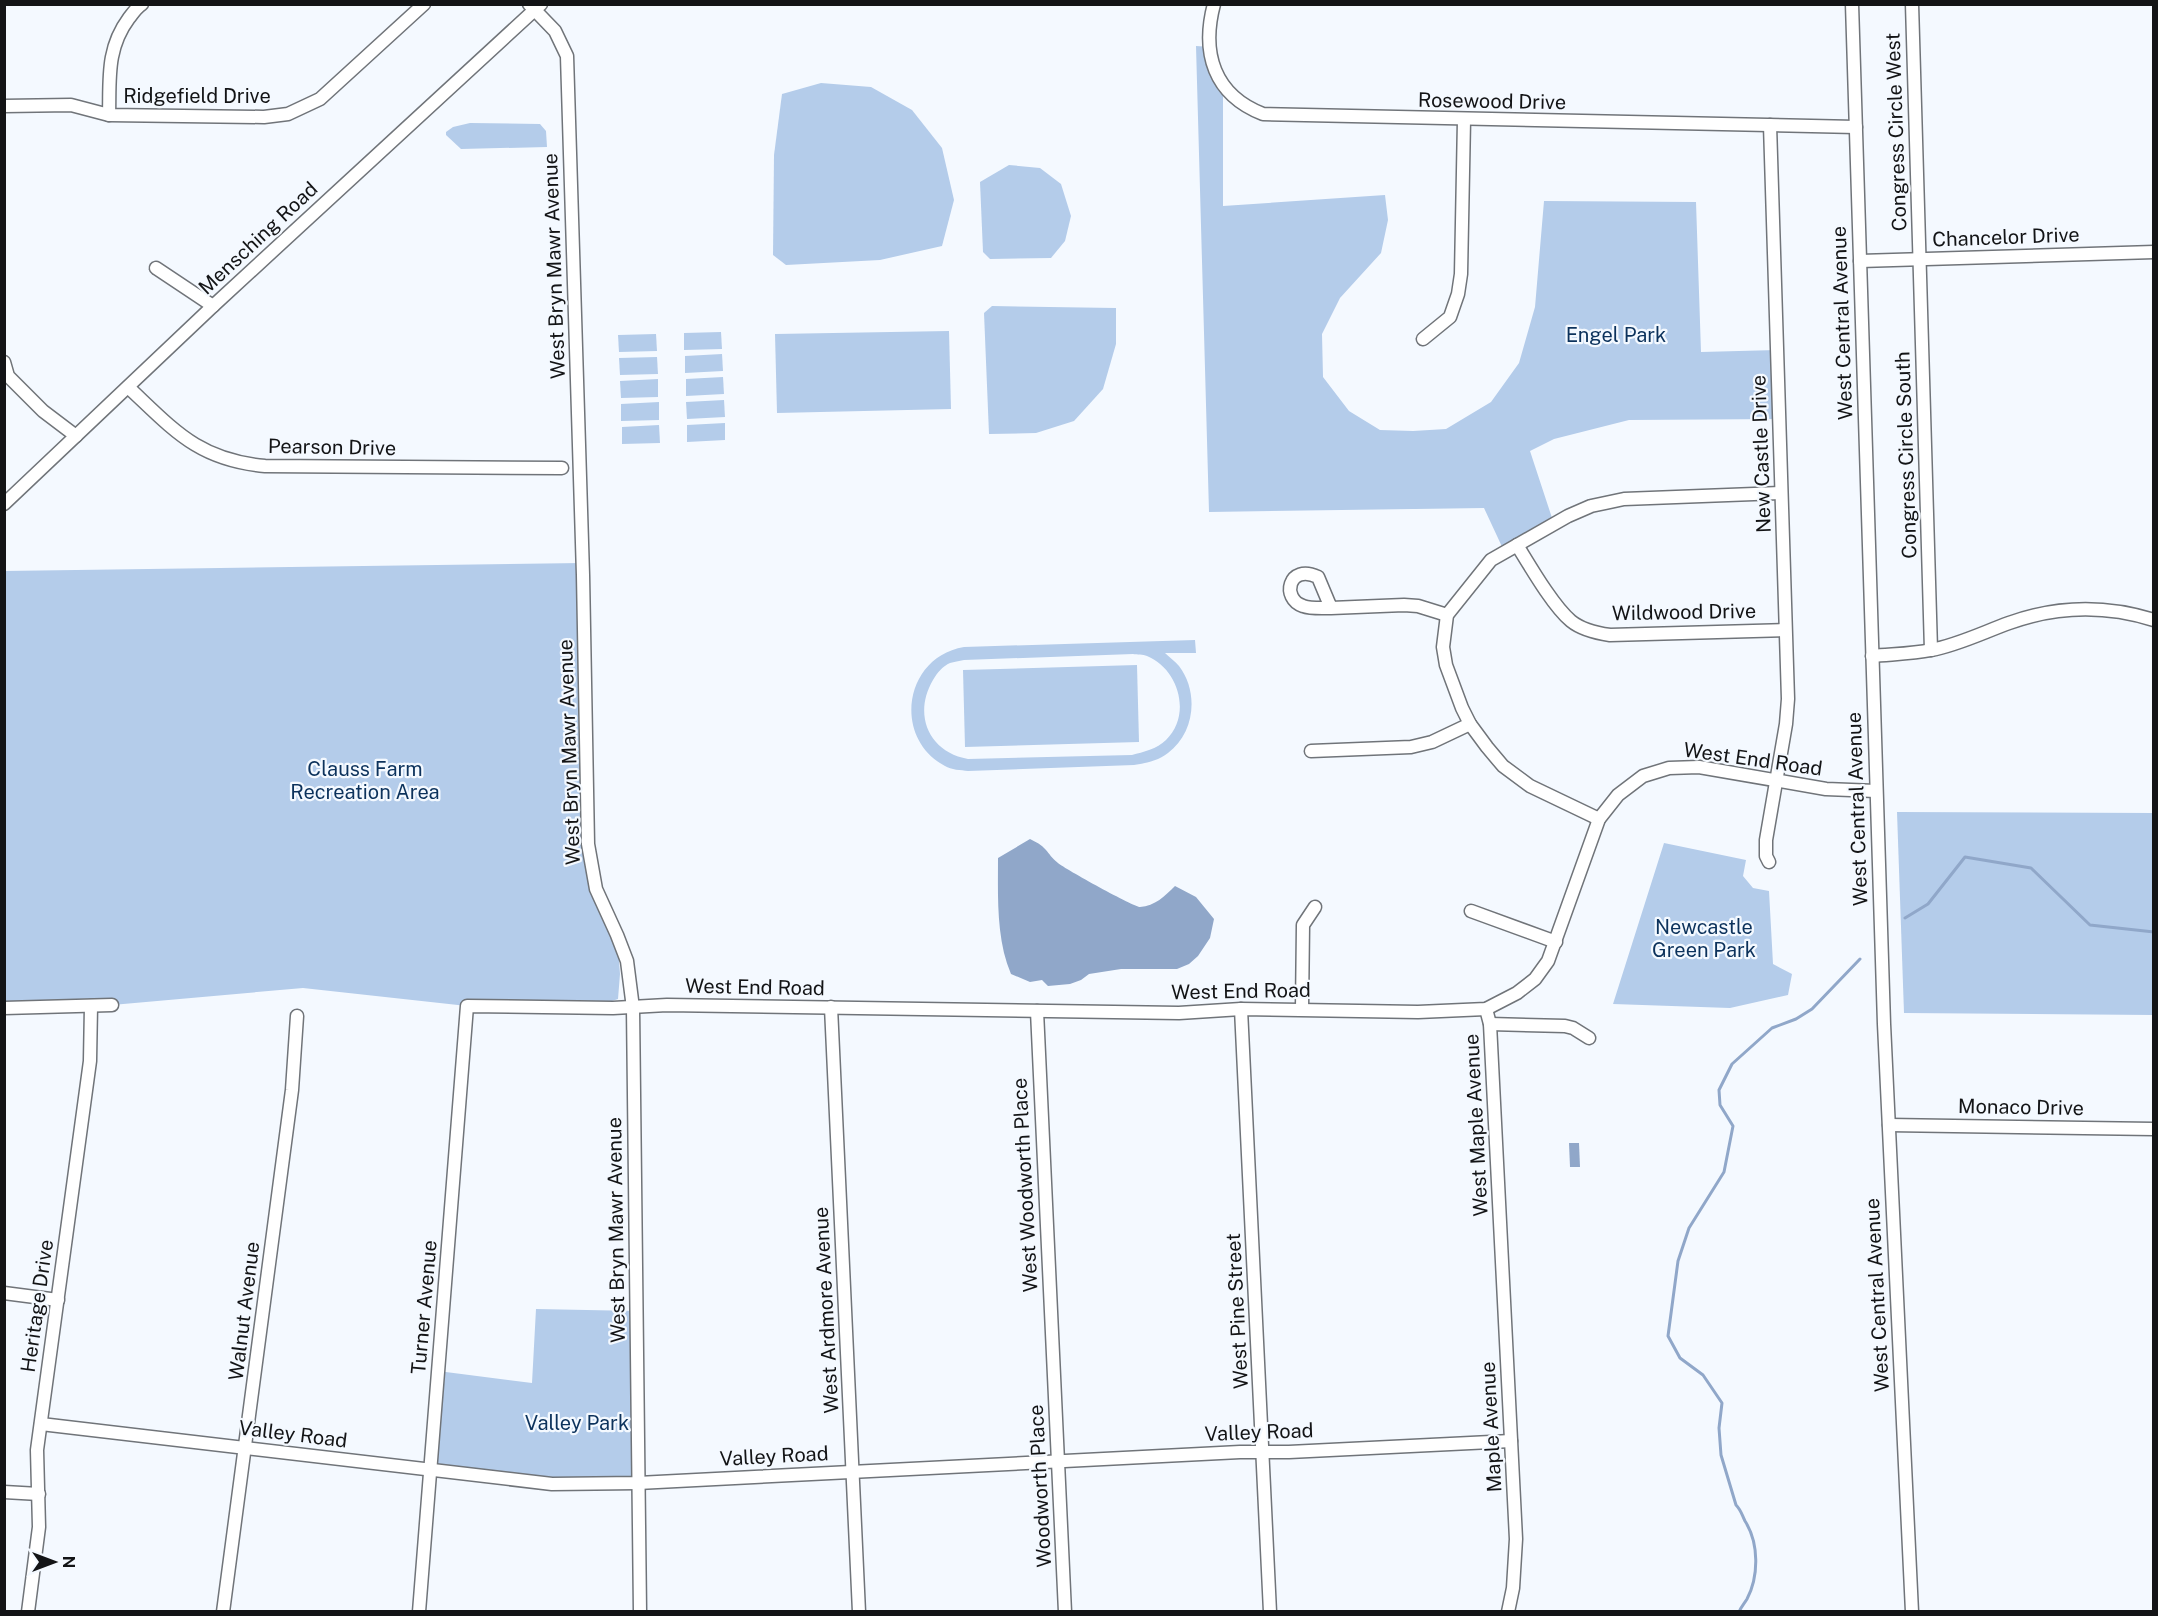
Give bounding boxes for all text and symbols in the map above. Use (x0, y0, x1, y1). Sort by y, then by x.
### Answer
street label: Congress Circle West (1881, 32, 1911, 232)
street label: Ridgefield Drive (123, 84, 271, 108)
street label: Rosewood Drive (1418, 88, 1566, 114)
street label: West Bryn Mawr Avenue (538, 153, 570, 379)
street label: Mensching Road (193, 177, 323, 299)
street label: Chancelor Drive (1932, 222, 2080, 252)
street label: West Central Avenue (1827, 226, 1857, 420)
park label: Engel Park (1566, 323, 1666, 347)
street label: Congress Circle South (1890, 351, 1922, 559)
street label: New Castle Drive (1746, 374, 1776, 534)
street label: Pearson Drive (268, 434, 396, 460)
street label: Wildwood Drive (1612, 599, 1756, 625)
street label: West Bryn Mawr Avenue (553, 639, 585, 865)
street label: West Central Avenue (1842, 712, 1872, 906)
street label: West End Road (1682, 737, 1824, 781)
park label: Clauss Farm Recreation Area (290, 757, 440, 804)
park label: Newcastle Green Park (1652, 915, 1756, 962)
street label: West End Road (685, 974, 825, 1000)
street label: West End Road (1171, 978, 1311, 1004)
street label: West Maple Avenue (1459, 1033, 1493, 1217)
street label: West Woodworth Place (1007, 1077, 1043, 1293)
street label: Monaco Drive (1958, 1094, 2084, 1120)
street label: West Bryn Mawr Avenue (602, 1117, 630, 1343)
street label: West Central Avenue (1860, 1197, 1894, 1393)
street label: West Ardmore Avenue (809, 1206, 843, 1414)
street label: West Pine Street (1221, 1233, 1253, 1389)
street label: Heritage Drive (16, 1238, 58, 1374)
street label: Turner Avenue (406, 1239, 442, 1375)
street label: Walnut Avenue (224, 1240, 264, 1382)
street label: Maple Avenue (1476, 1361, 1506, 1493)
street label: Woodworth Place (1024, 1404, 1056, 1568)
park label: Valley Park (525, 1411, 629, 1435)
street label: Valley Road (237, 1415, 349, 1453)
street label: Valley Road (1204, 1418, 1314, 1446)
street label: Valley Road (719, 1441, 829, 1471)
north arrow (24, 1532, 84, 1592)
text: N (59, 1556, 78, 1568)

